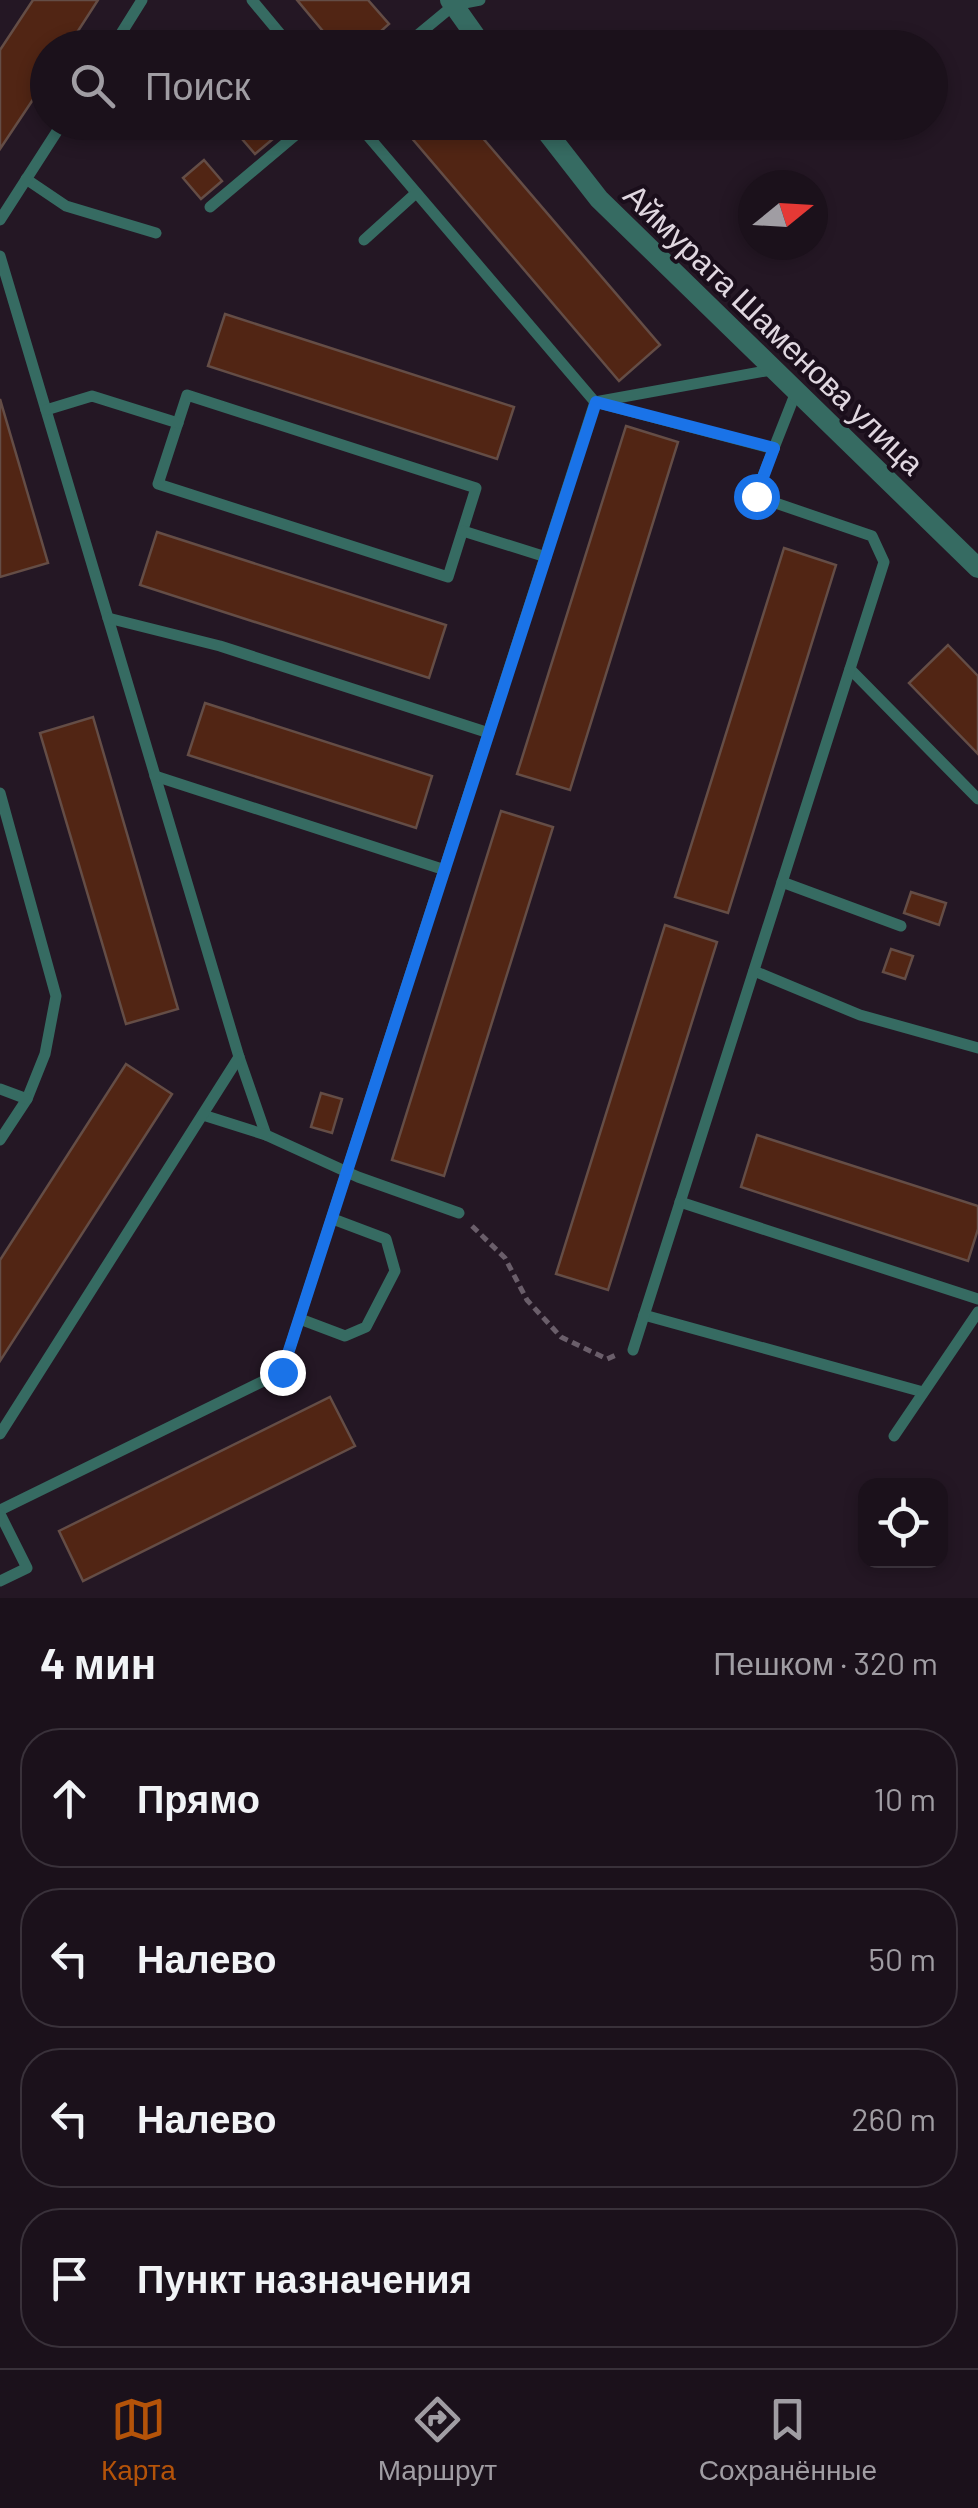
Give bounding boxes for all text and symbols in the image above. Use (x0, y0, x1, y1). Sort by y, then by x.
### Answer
search box (30, 30, 948, 140)
icon: search (65, 58, 120, 113)
text: Поиск (145, 62, 250, 108)
north arrow (738, 170, 828, 260)
street label: Аймурата Шаменова улица (617, 175, 933, 482)
route start (734, 474, 780, 520)
route end (260, 1350, 306, 1396)
map controls (858, 1478, 948, 1568)
button: locate (858, 1478, 948, 1568)
text: 4 мин (40, 1637, 156, 1687)
text: Пешком · 320 m (713, 1643, 938, 1681)
icon: ahead (42, 1771, 97, 1826)
text: Прямо (137, 1775, 260, 1821)
text: 10 m (874, 1779, 936, 1817)
icon: left (42, 1931, 97, 1986)
text: Налево (137, 1935, 276, 1981)
text: 50 m (869, 1939, 936, 1977)
icon: left (42, 2091, 97, 2146)
text: Налево (137, 2095, 276, 2141)
text: 260 m (851, 2099, 936, 2137)
icon: arrive (42, 2251, 97, 2306)
text: Пункт назначения (137, 2255, 472, 2301)
tab: Карта (101, 2392, 176, 2487)
tab: Маршрут (378, 2392, 497, 2487)
tab: Сохранённые (699, 2392, 877, 2487)

